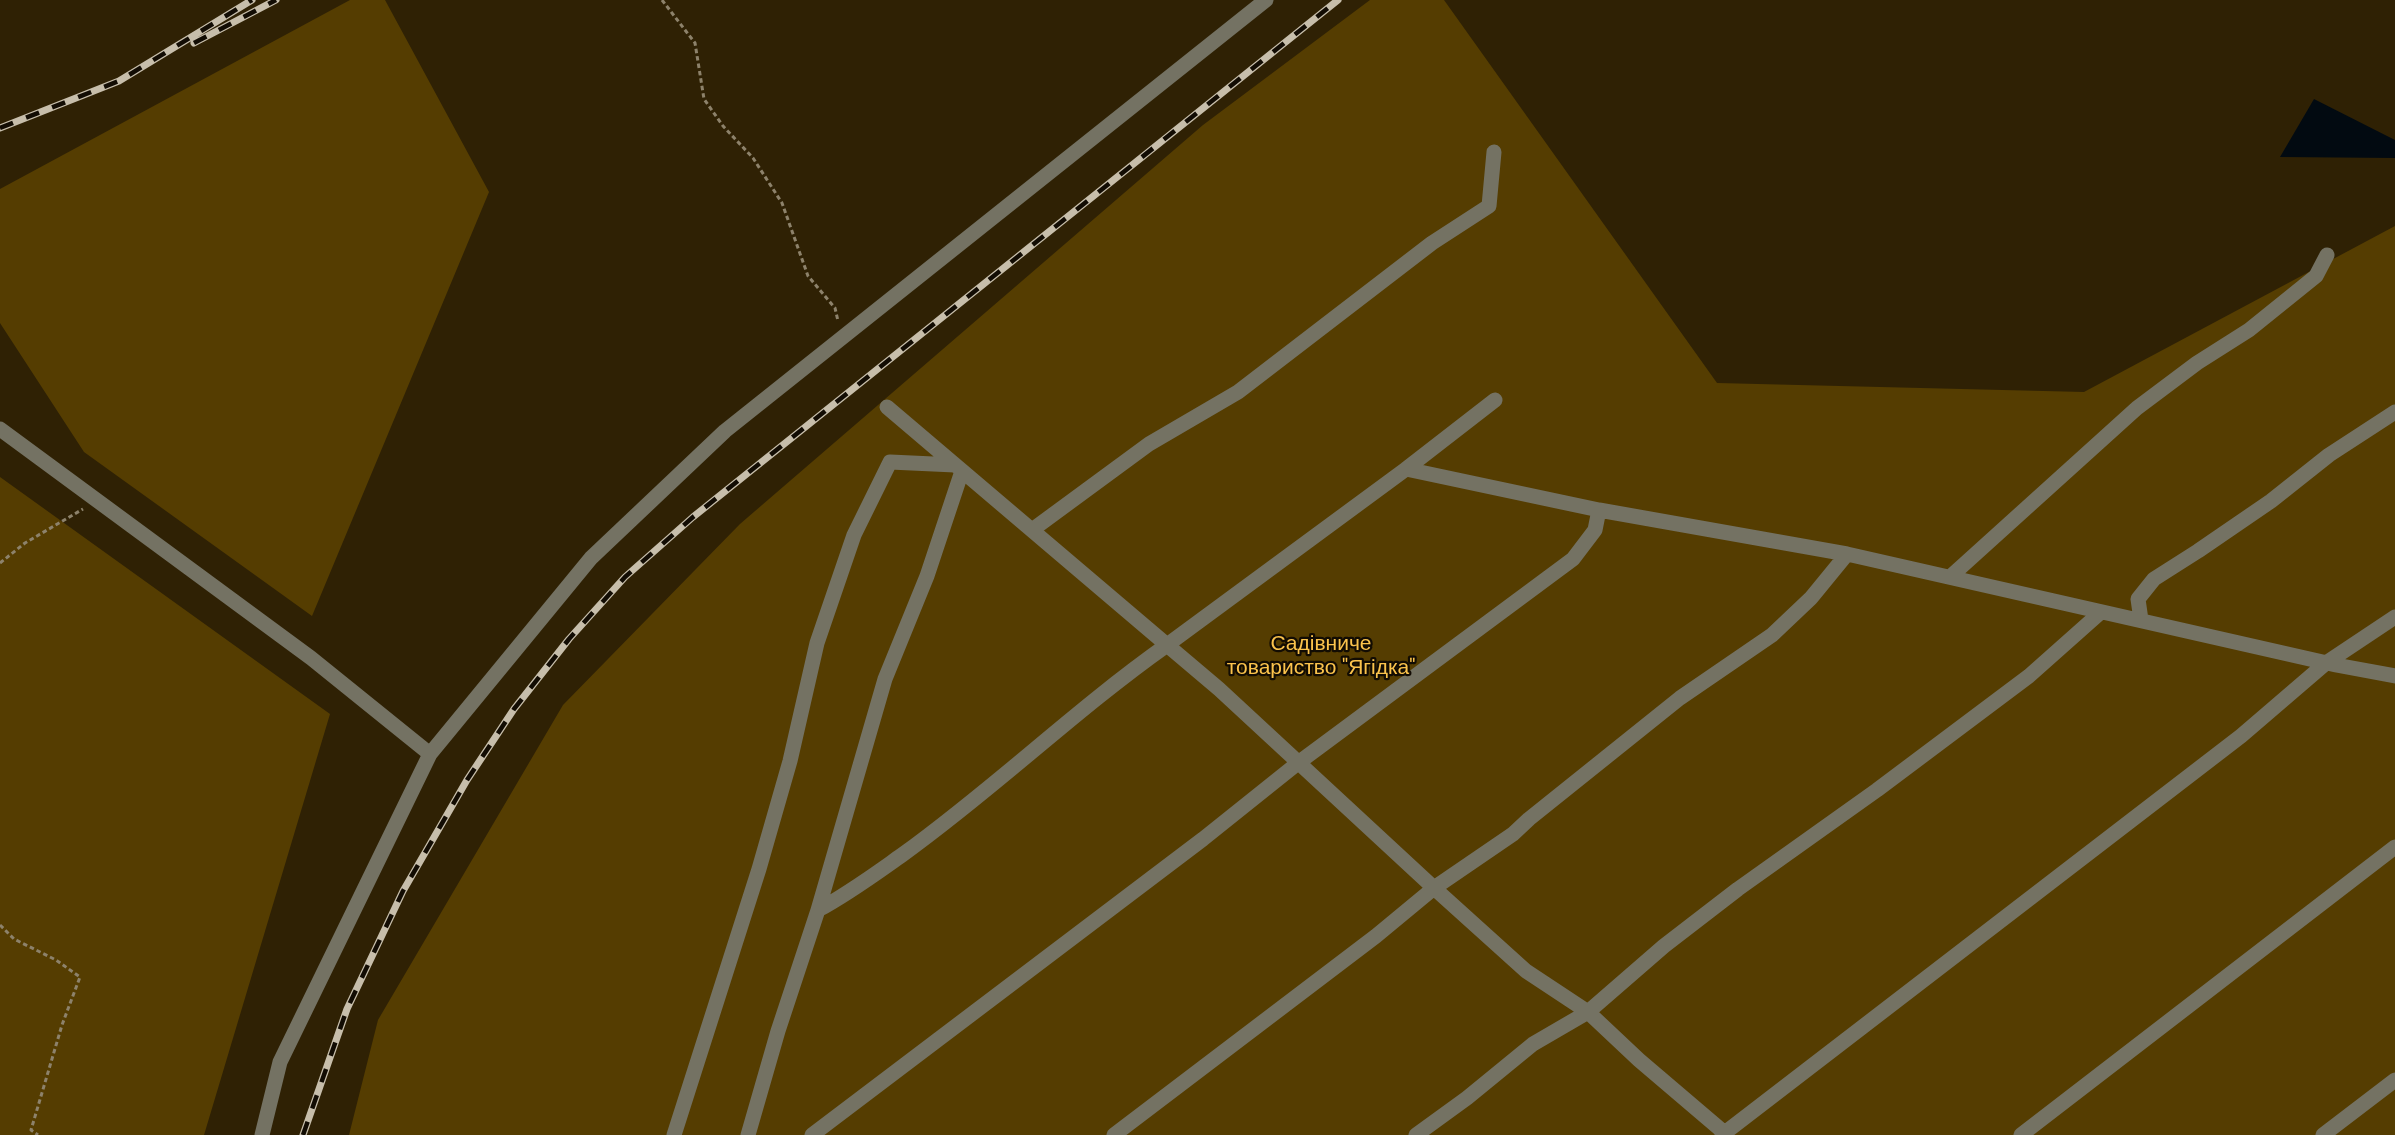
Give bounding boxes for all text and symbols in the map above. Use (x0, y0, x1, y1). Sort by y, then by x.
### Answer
park label: Садівниче товариство "Ягідка" (1227, 631, 1415, 681)

